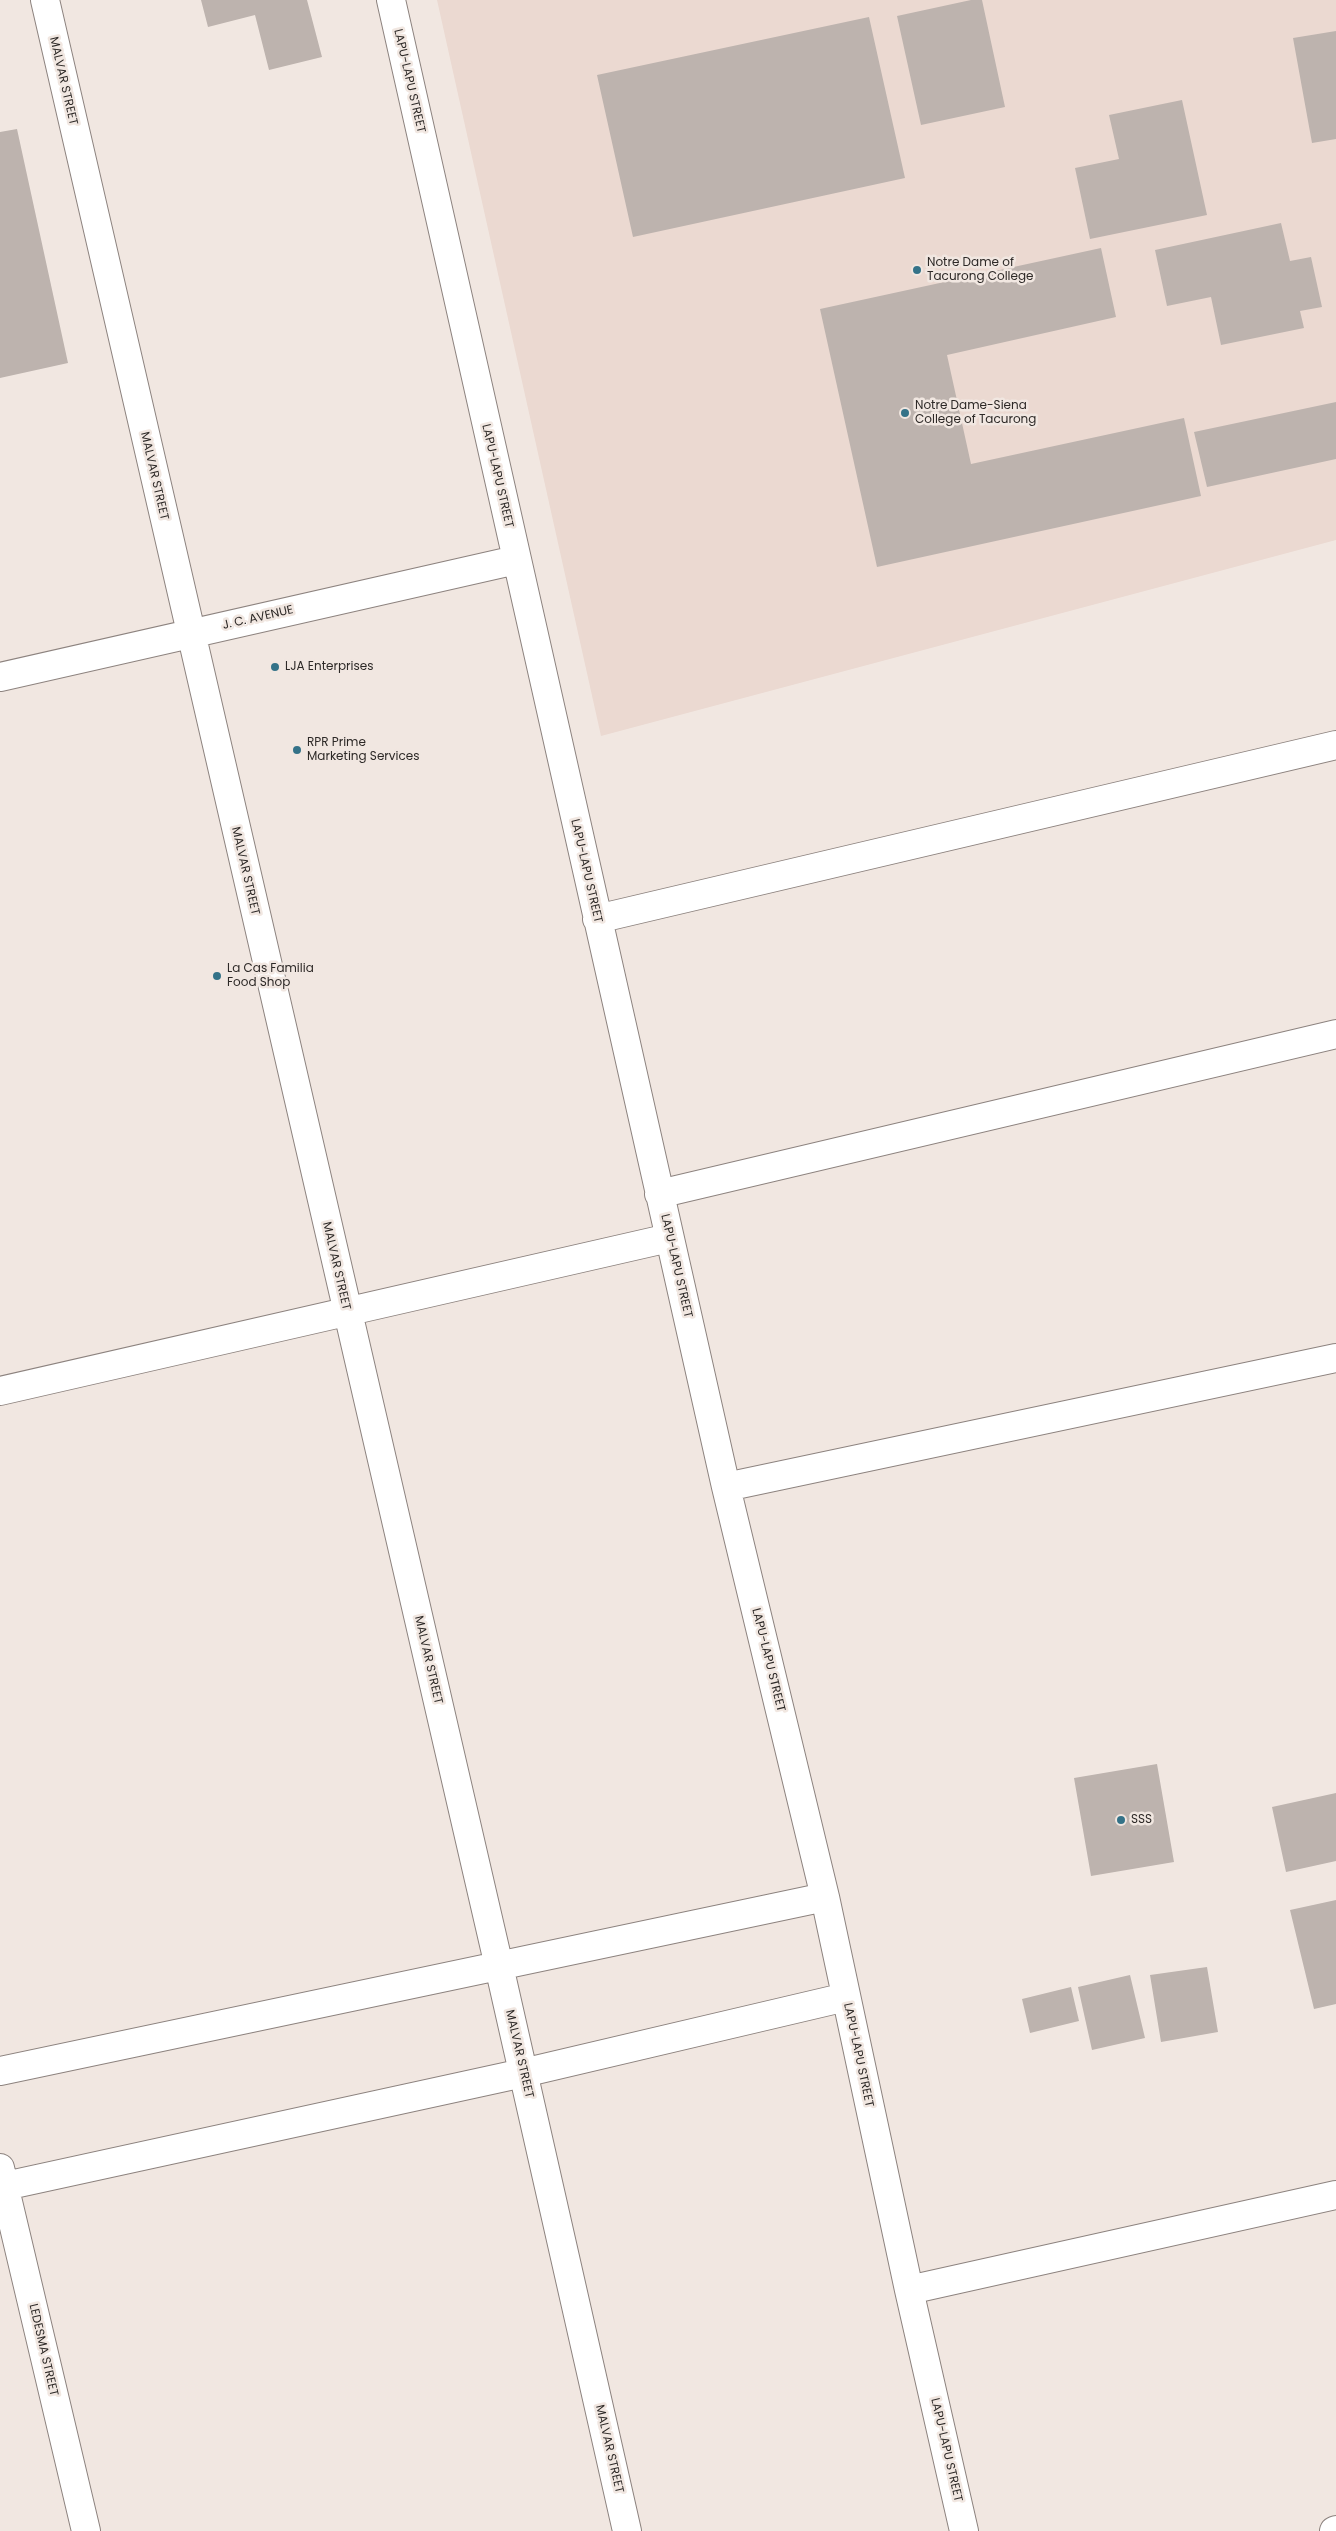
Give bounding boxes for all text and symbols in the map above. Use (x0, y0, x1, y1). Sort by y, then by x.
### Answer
street label: LAPU-LAPU STREET (390, 28, 428, 134)
street label: MALVAR STREET (46, 36, 80, 126)
place label: Notre Dame of Tacurong College (927, 256, 1034, 284)
marker: Notre Dame of Tacurong College (911, 264, 923, 276)
place label: Notre Dame-Siena College of Tacurong (915, 399, 1036, 427)
marker: Notre Dame-Siena College of Tacurong (899, 407, 911, 419)
street label: LAPU-LAPU STREET (478, 423, 516, 529)
street label: MALVAR STREET (137, 431, 171, 521)
street label: J. C. AVENUE (221, 603, 295, 633)
place label: LJA Enterprises (285, 660, 373, 674)
marker: LJA Enterprises (269, 661, 281, 673)
place label: RPR Prime Marketing Services (307, 736, 419, 764)
marker: RPR Prime Marketing Services (291, 744, 303, 756)
street label: LAPU-LAPU STREET (567, 818, 605, 924)
street label: MALVAR STREET (228, 826, 262, 916)
place label: La Cas Familia Food Shop (227, 962, 314, 990)
marker: La Cas Familia Food Shop (211, 970, 223, 982)
street label: LAPU-LAPU STREET (657, 1213, 695, 1319)
street label: MALVAR STREET (319, 1221, 353, 1311)
street label: LAPU-LAPU STREET (748, 1607, 788, 1713)
street label: MALVAR STREET (411, 1615, 445, 1705)
place label: SSS (1131, 1813, 1152, 1827)
marker: SSS (1115, 1814, 1127, 1826)
street label: LAPU-LAPU STREET (840, 2002, 876, 2108)
street label: MALVAR STREET (502, 2009, 536, 2099)
street label: LEDESMA STREET (25, 2302, 61, 2398)
street label: LAPU-LAPU STREET (927, 2397, 965, 2503)
street label: MALVAR STREET (592, 2404, 626, 2494)

